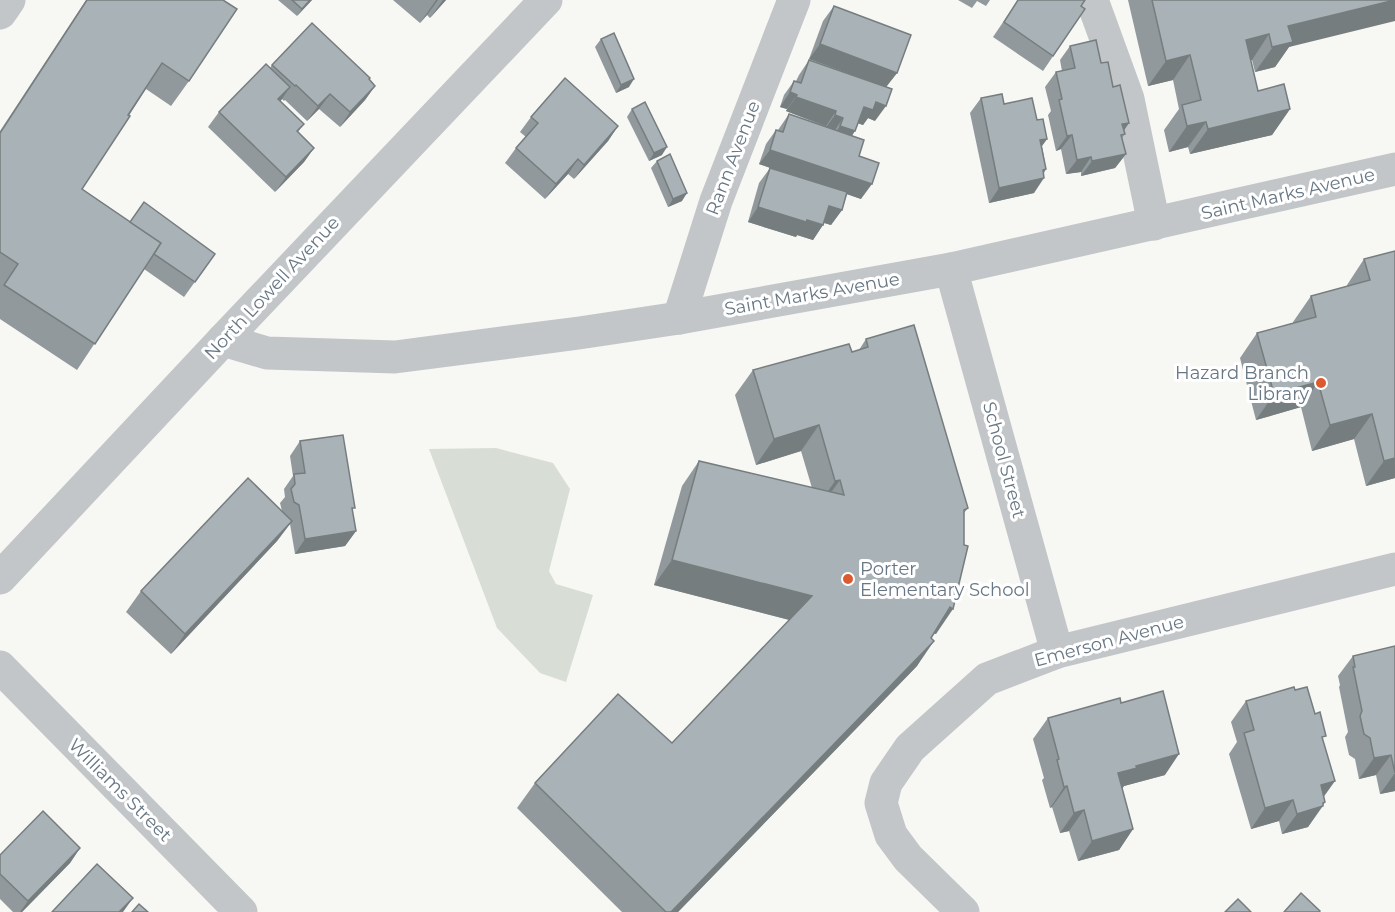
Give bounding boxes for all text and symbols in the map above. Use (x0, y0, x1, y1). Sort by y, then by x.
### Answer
street label: Rann Avenue (701, 98, 765, 218)
street label: Saint Marks Avenue (1199, 163, 1377, 225)
street label: North Lowell Avenue (200, 212, 344, 364)
street label: Saint Marks Avenue (723, 268, 901, 320)
place label: Hazard Branch Library (1175, 362, 1309, 405)
marker: Hazard Branch Library (1314, 376, 1328, 390)
street label: School Street (978, 399, 1030, 521)
place label: Porter Elementary School (860, 558, 1030, 601)
marker: Porter Elementary School (841, 572, 855, 586)
street label: Emerson Avenue (1032, 610, 1186, 672)
street label: Williams Street (64, 734, 176, 846)

